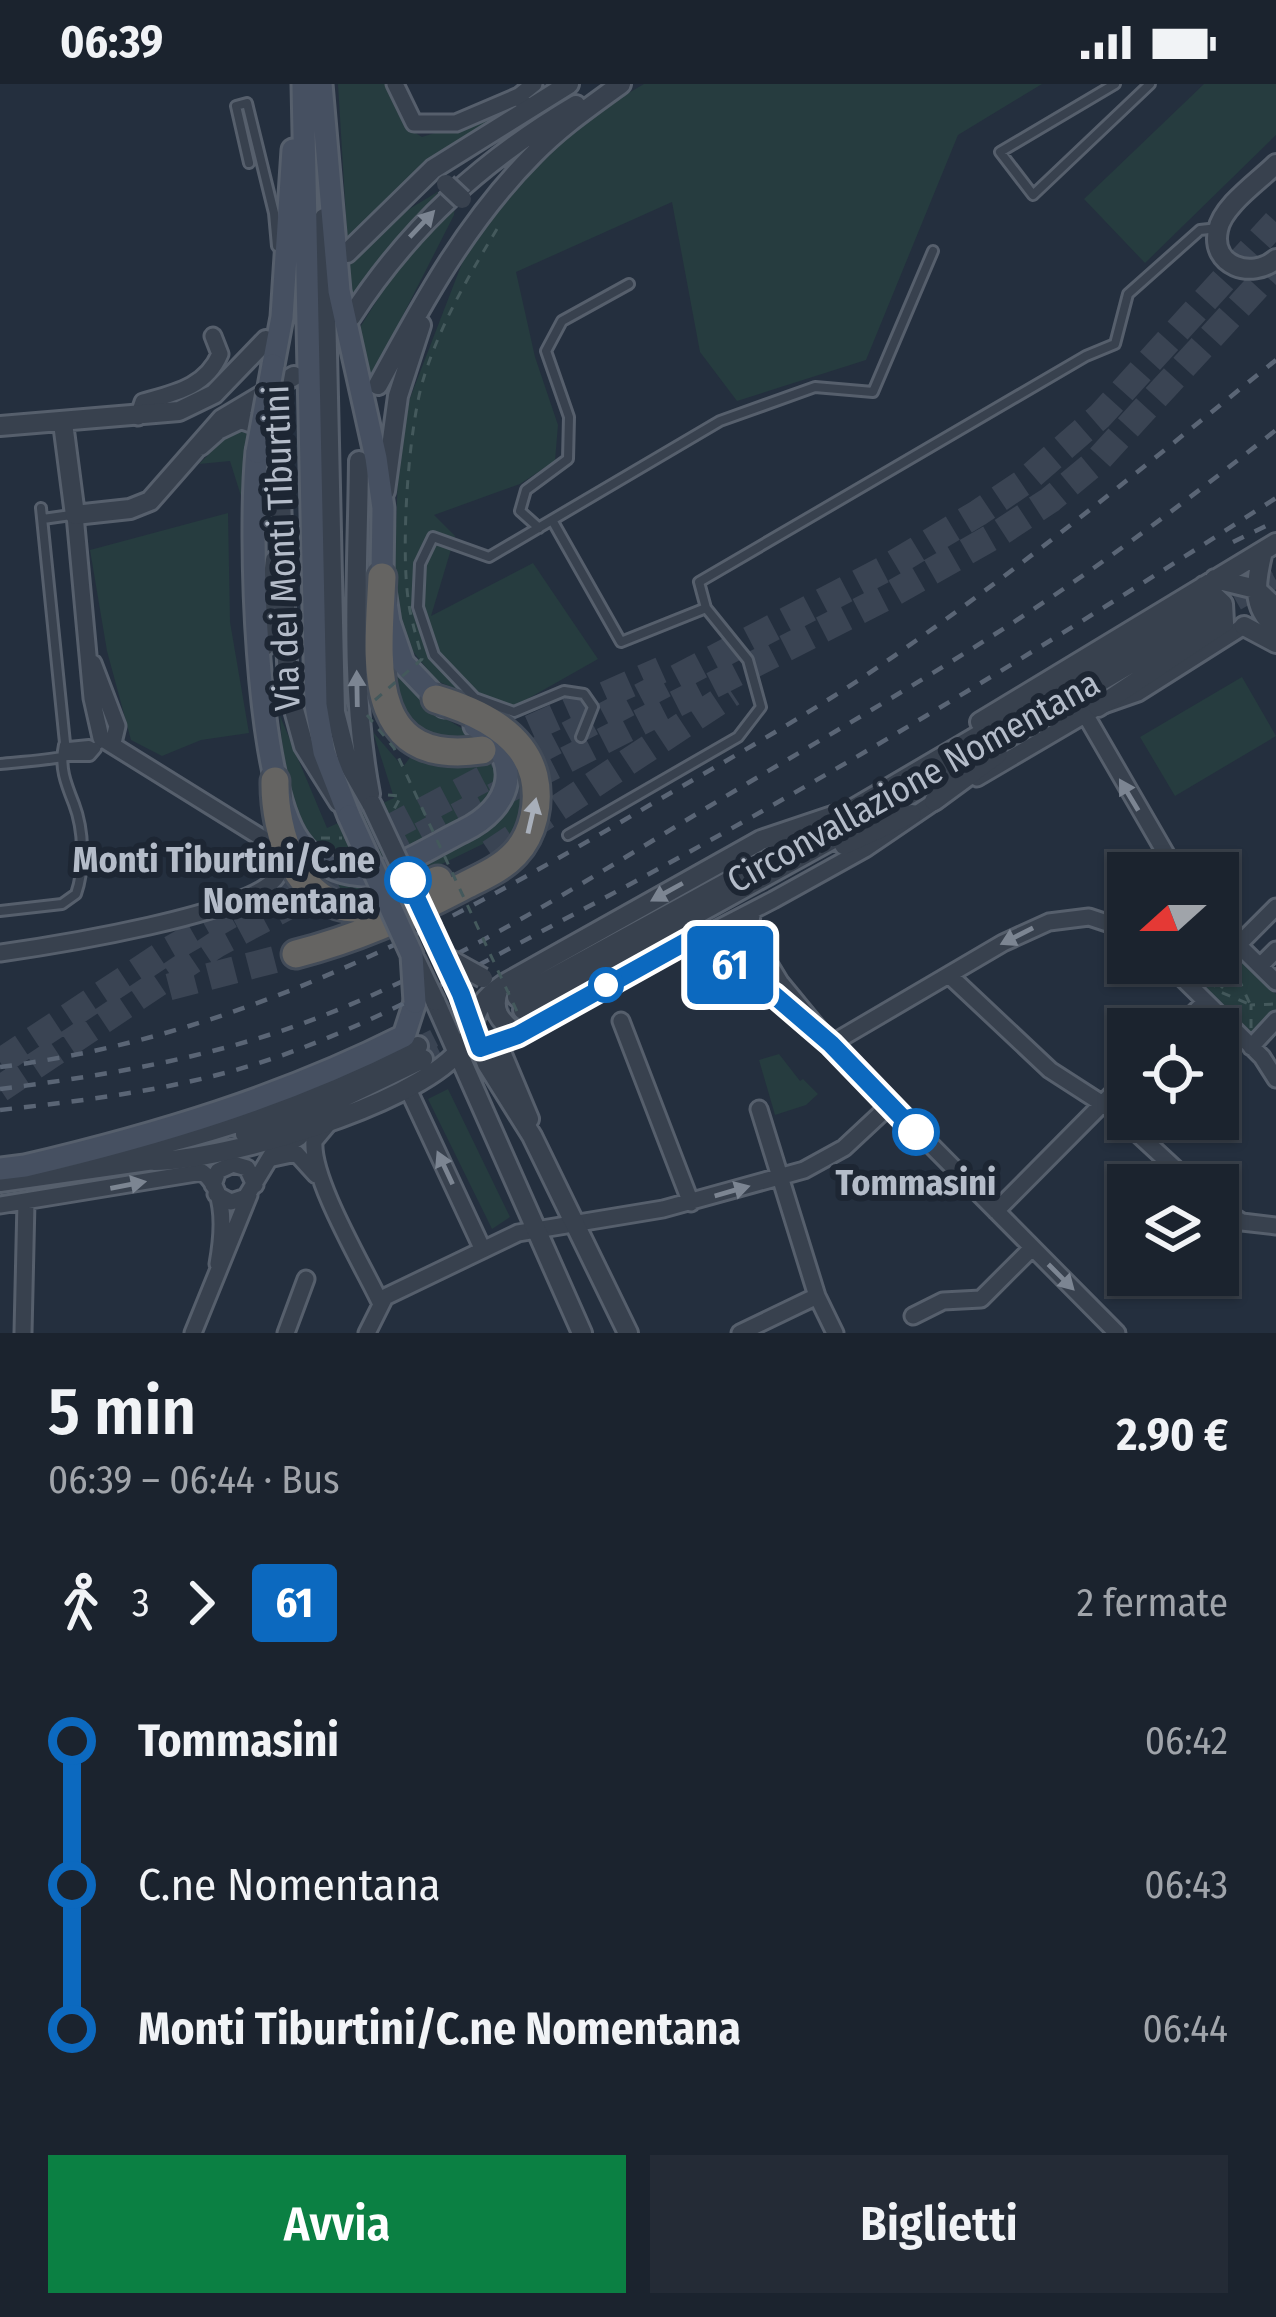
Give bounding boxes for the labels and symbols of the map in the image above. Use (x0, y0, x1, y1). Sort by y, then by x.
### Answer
one-way arrow (408, 210, 435, 239)
street label: Via dei Monti Tiburtini (254, 384, 310, 712)
street label: Circonvallazione Nomentana (720, 661, 1107, 903)
one-way arrow (348, 669, 367, 707)
one-way arrow (1119, 778, 1140, 812)
one-way arrow (523, 797, 542, 834)
place label: Monti Tiburtini/C.ne Nomentana (73, 838, 375, 923)
north arrow (1107, 852, 1239, 984)
marker: Monti Tiburtini/C.ne Nomentana (386, 858, 430, 902)
one-way arrow (650, 881, 685, 902)
line badge: 61 (676, 926, 784, 1004)
one-way arrow (1000, 926, 1035, 946)
unlabelled marker (590, 969, 622, 1001)
marker: Tommasini (894, 1110, 938, 1154)
one-way arrow (435, 1150, 455, 1185)
place label: Tommasini (836, 1161, 996, 1205)
one-way arrow (110, 1175, 147, 1194)
one-way arrow (714, 1181, 751, 1199)
one-way arrow (1047, 1262, 1075, 1291)

